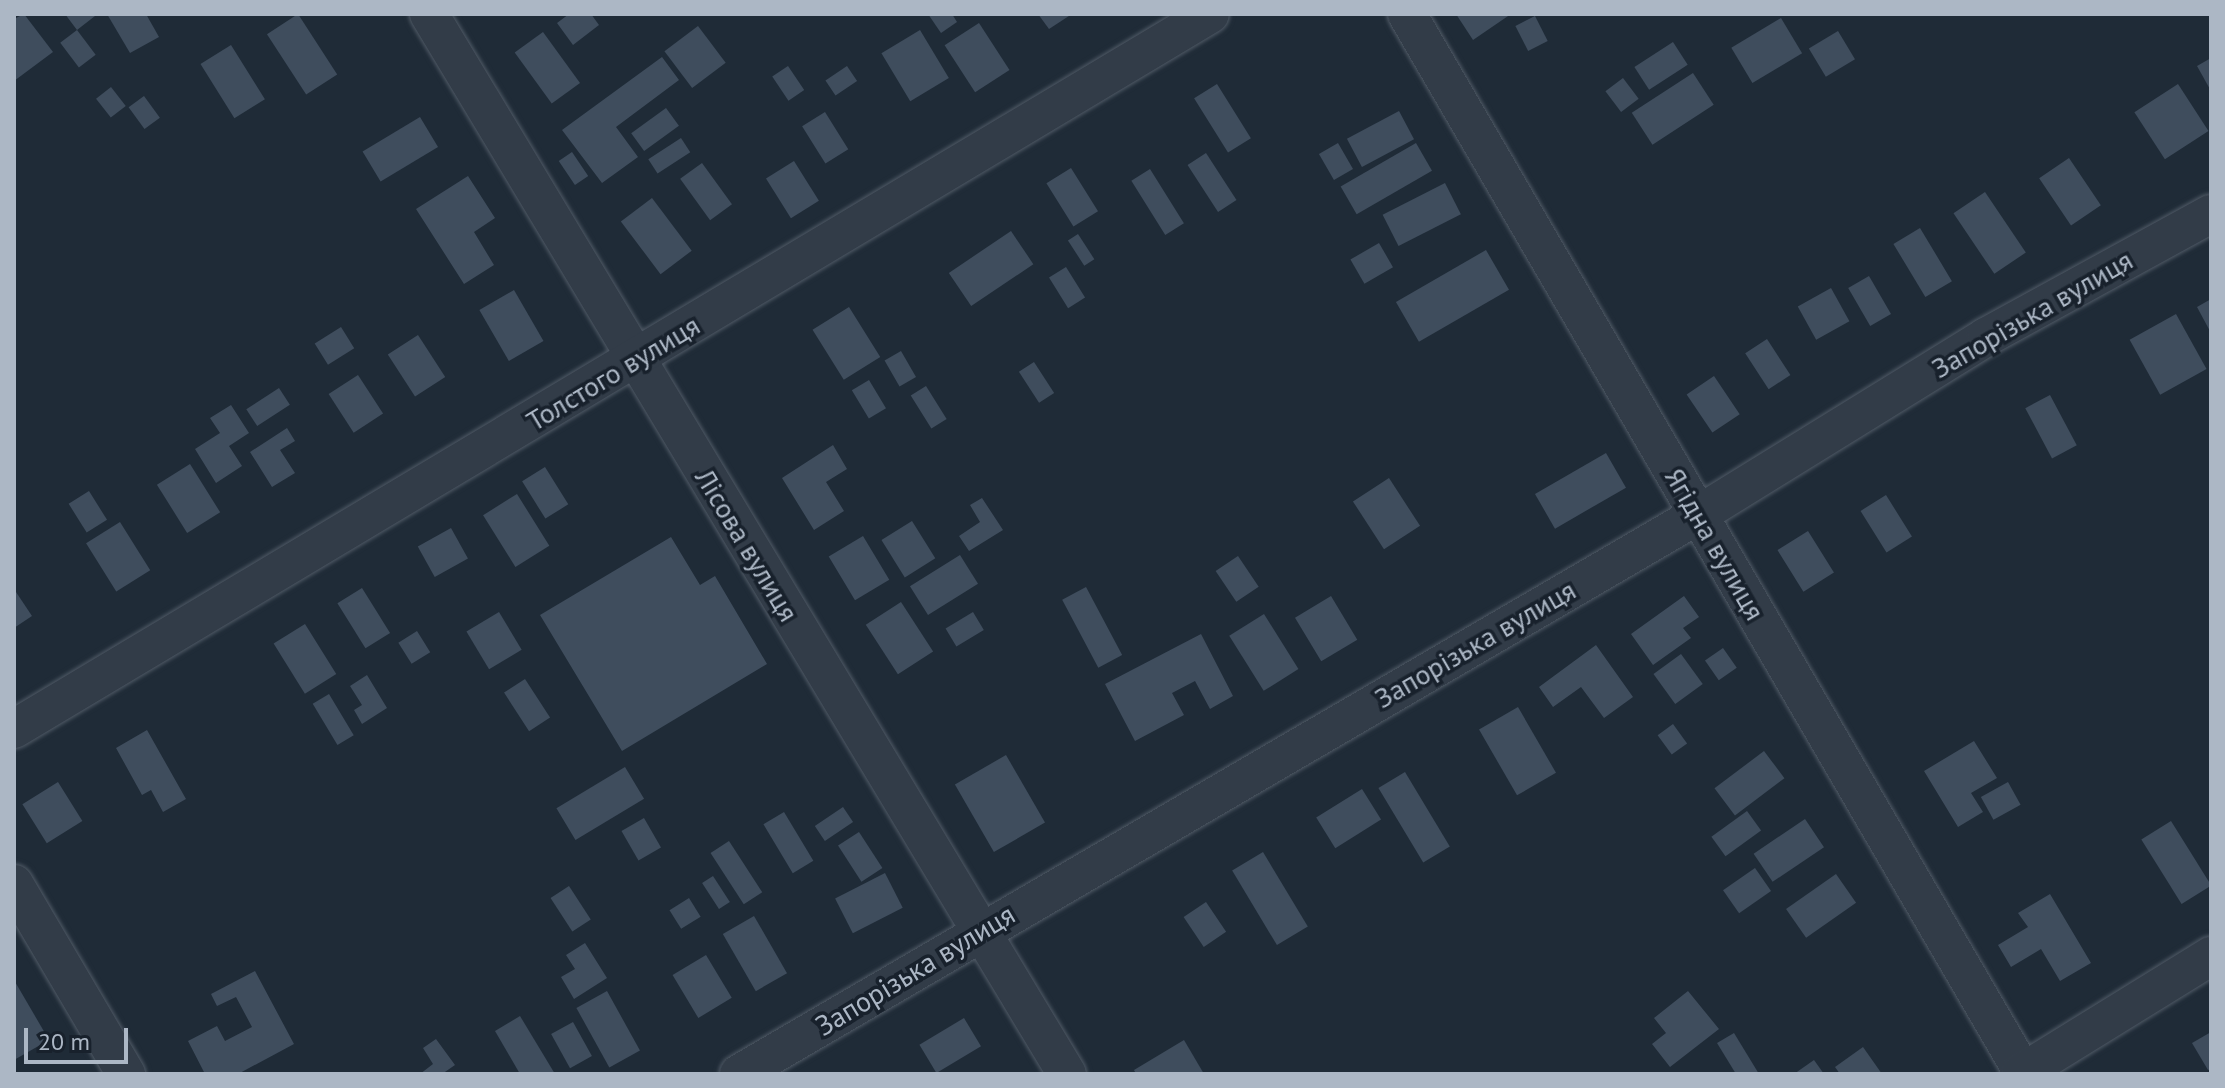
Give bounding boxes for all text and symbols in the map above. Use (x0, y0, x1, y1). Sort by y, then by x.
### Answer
street label: Запорізька вулиця (1926, 243, 2138, 385)
street label: Толстого вулиця (520, 308, 706, 438)
street label: Ягідна вулиця (1658, 462, 1772, 626)
street label: Лісова вулиця (688, 463, 806, 627)
street label: Запорізька вулиця (1369, 573, 1581, 715)
street label: Запорізька вулиця (809, 897, 1021, 1043)
scale bar (28, 1012, 132, 1062)
text: 20 m (38, 1026, 90, 1057)

